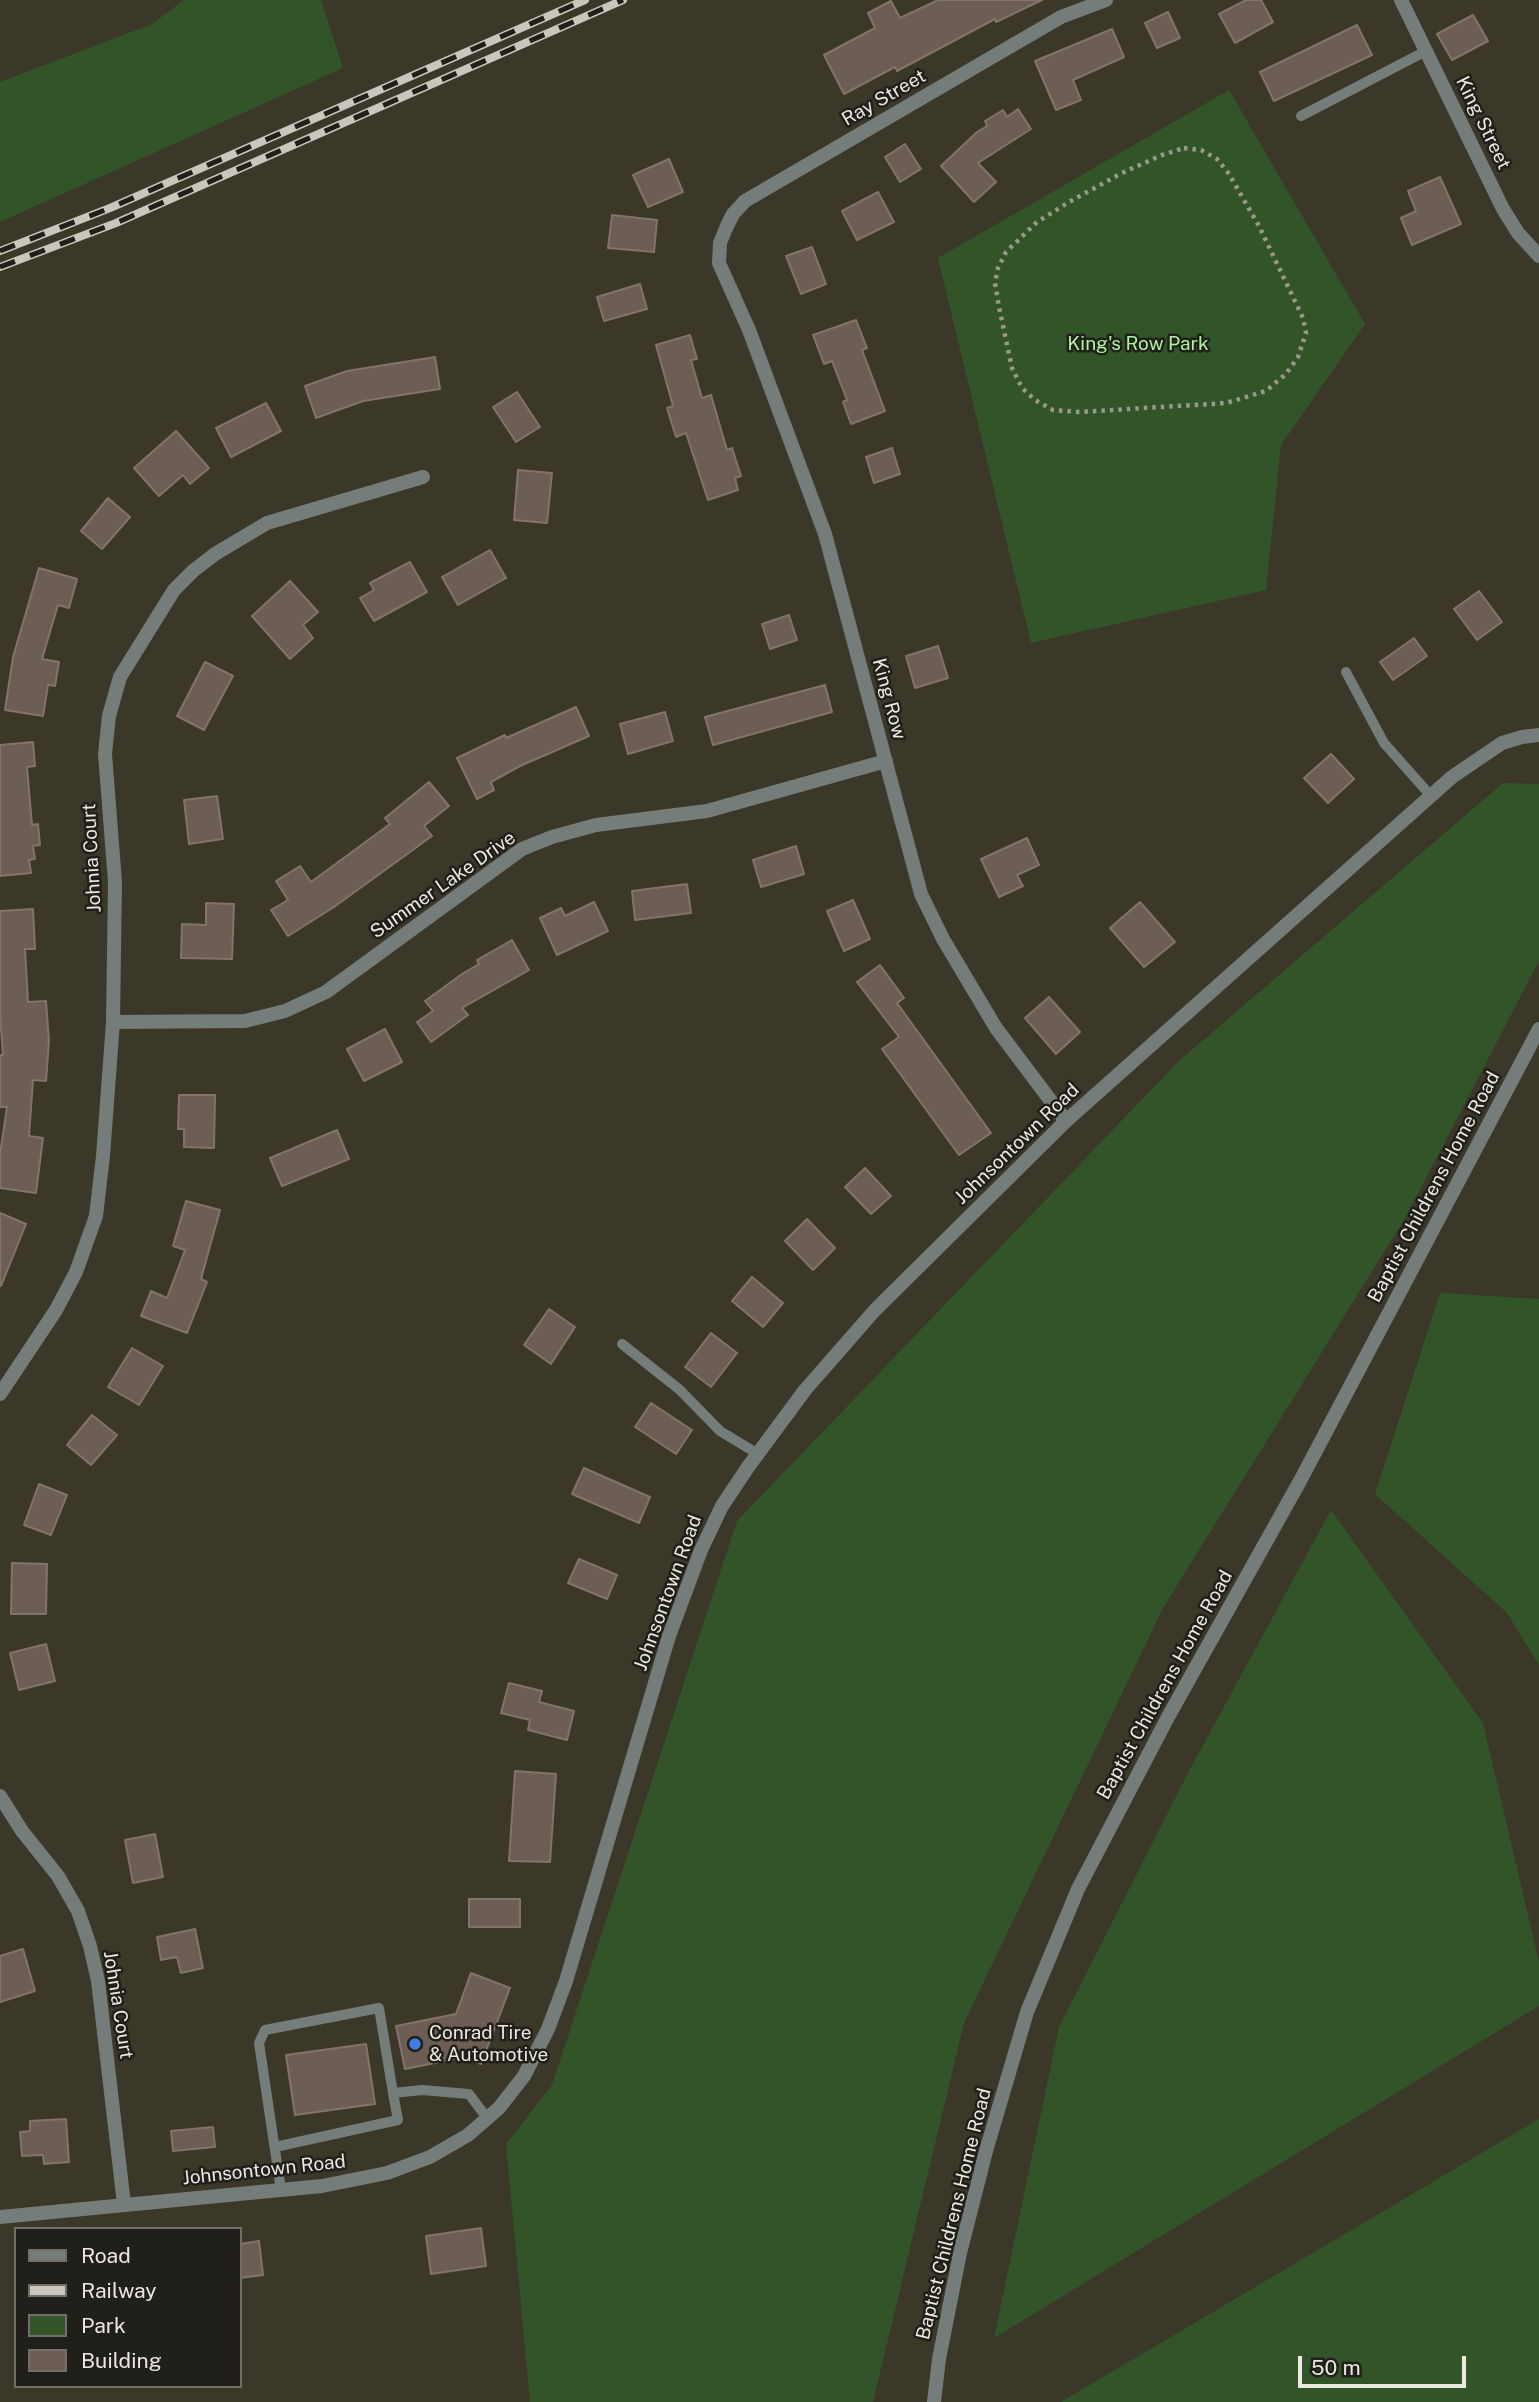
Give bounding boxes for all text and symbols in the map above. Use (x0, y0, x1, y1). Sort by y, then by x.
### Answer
street label: Ray Street (838, 65, 930, 131)
street label: King Street (1451, 73, 1515, 173)
park label: King's Row Park (1067, 333, 1209, 355)
street label: King Row (867, 656, 911, 742)
street label: Johnia Court (78, 803, 106, 913)
street label: Summer Lake Drive (366, 826, 520, 944)
street label: Baptist Childrens Home Road (1363, 1068, 1505, 1306)
street label: Johnsontown Road (950, 1079, 1084, 1209)
street label: Johnsontown Road (629, 1512, 707, 1674)
street label: Baptist Childrens Home Road (1092, 1567, 1238, 1803)
street label: Johnia Court (98, 1949, 138, 2061)
place label: Conrad Tire & Automotive (429, 2022, 548, 2066)
marker: Conrad Tire & Automotive (407, 2036, 423, 2052)
street label: Baptist Childrens Home Road (912, 2086, 996, 2342)
street label: Johnsontown Road (181, 2150, 347, 2190)
legend (14, 2227, 242, 2388)
text: Road (81, 2243, 131, 2268)
text: Railway (81, 2278, 157, 2303)
text: Park (81, 2313, 126, 2338)
scale bar (1301, 2342, 1469, 2386)
text: Building (81, 2348, 162, 2373)
text: 50 m (1311, 2355, 1361, 2380)

